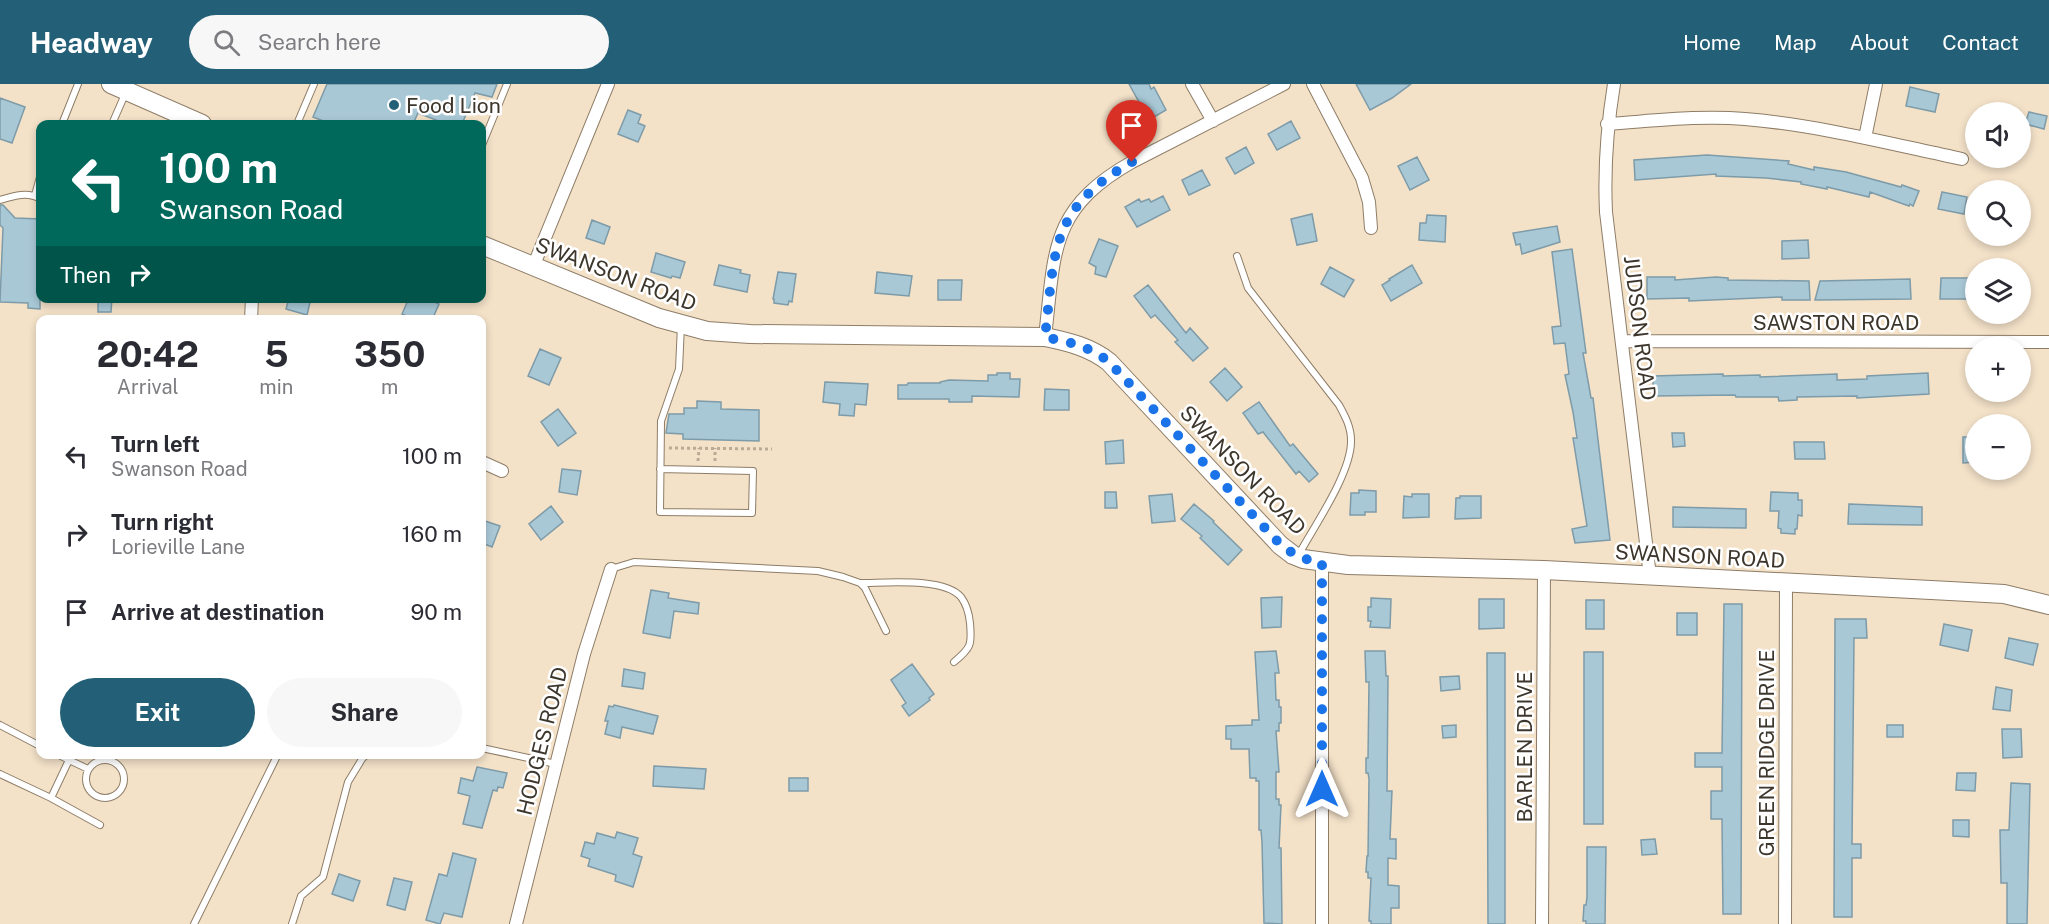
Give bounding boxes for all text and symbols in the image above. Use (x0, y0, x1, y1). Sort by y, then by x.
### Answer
search box (189, 15, 609, 69)
text: Headway (30, 26, 153, 59)
icon: search (210, 26, 243, 59)
text: Search here (258, 29, 381, 55)
text: Home (1683, 30, 1741, 55)
text: Map (1774, 30, 1817, 55)
text: About (1850, 30, 1909, 55)
text: Contact (1942, 30, 2019, 55)
place label: Food Lion (406, 93, 501, 118)
marker: Food Lion (387, 98, 401, 112)
pin (1106, 100, 1157, 162)
map controls (1965, 102, 2031, 480)
button: sound (1965, 102, 2031, 168)
icon: arrive (1115, 109, 1148, 142)
text: 100 m (159, 143, 278, 192)
icon: left (60, 144, 138, 222)
button: search (1965, 180, 2031, 246)
text: Swanson Road (159, 193, 343, 225)
street label: SWANSON ROAD (532, 232, 700, 316)
street label: JUDSON ROAD (1619, 254, 1661, 402)
icon: right (123, 258, 156, 291)
button: layers (1965, 258, 2031, 324)
text: Then (60, 262, 111, 288)
street label: SAWSTON ROAD (1753, 310, 1919, 335)
text: 20:42 (97, 333, 199, 375)
text: 5 (264, 333, 288, 375)
text: 350 (354, 333, 425, 375)
button: + (1965, 336, 2031, 402)
text: Arrival (117, 375, 179, 399)
text: min (259, 375, 293, 399)
text: m (381, 375, 398, 399)
street label: SWANSON ROAD (1175, 400, 1311, 540)
button: − (1965, 414, 2031, 480)
text: Turn left (111, 431, 200, 457)
icon: left (60, 440, 93, 473)
text: 100 m (402, 443, 462, 469)
text: Swanson Road (111, 457, 248, 481)
text: Turn right (111, 509, 214, 535)
icon: right (60, 518, 93, 551)
text: 160 m (402, 521, 462, 547)
text: Lorieville Lane (111, 535, 245, 559)
street label: SWANSON ROAD (1614, 539, 1786, 573)
icon: arrive (60, 596, 93, 629)
text: Arrive at destination (111, 599, 324, 625)
text: 90 m (411, 599, 462, 625)
street label: GREEN RIDGE DRIVE (1754, 650, 1779, 856)
street label: HODGES ROAD (511, 664, 573, 818)
street label: BARLEN DRIVE (1512, 671, 1537, 823)
button: Exit (60, 678, 255, 747)
button: Share (267, 678, 462, 747)
position arrow (1290, 757, 1354, 821)

